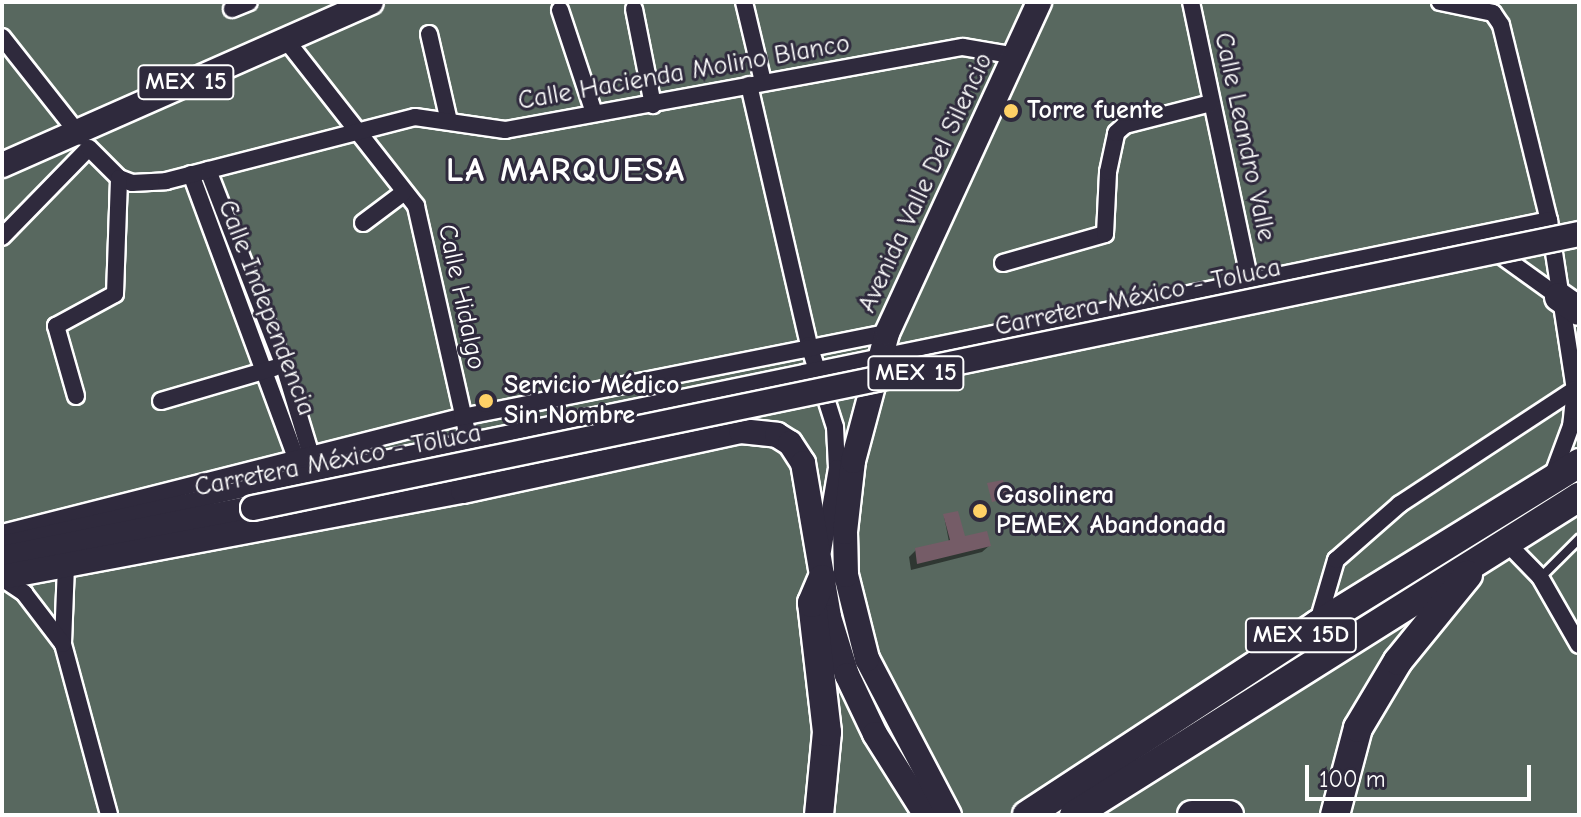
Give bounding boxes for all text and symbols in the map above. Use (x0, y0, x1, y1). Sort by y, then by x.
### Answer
street label: Calle Hacienda Molino Blanco (516, 28, 852, 118)
street label: Calle Leandro Valle (1207, 30, 1281, 244)
street label: Avenida Valle Del Silencio (852, 48, 1000, 318)
road number: MEX 15 (136, 62, 236, 102)
place label: Torre fuente (1027, 95, 1164, 127)
marker: Torre fuente (1002, 102, 1020, 120)
district label: LA MARQUESA (446, 151, 686, 191)
street label: Calle Independencia (211, 196, 321, 420)
street label: Calle Hidalgo (430, 222, 492, 372)
street label: Carretera México - Toluca (992, 252, 1284, 344)
road number: MEX 15 (866, 353, 966, 393)
place label: Servicio Médico Sin Nombre (504, 370, 679, 432)
marker: Servicio Médico Sin Nombre (475, 390, 497, 412)
street label: Carretera México - Toluca (192, 418, 484, 504)
place label: Gasolinera PEMEX Abandonada (996, 480, 1226, 542)
marker: Gasolinera PEMEX Abandonada (971, 502, 989, 520)
road number: MEX 15D (1243, 615, 1359, 655)
scale bar (1309, 749, 1535, 799)
text: 100 m (1319, 765, 1386, 793)

